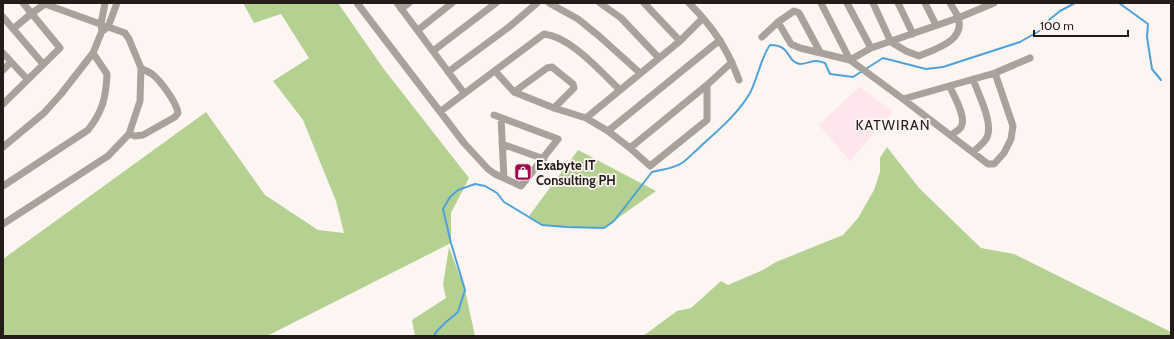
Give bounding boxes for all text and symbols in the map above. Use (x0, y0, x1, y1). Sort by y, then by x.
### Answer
scale bar (1034, 12, 1128, 38)
text: 100 m (1040, 18, 1074, 33)
district label: KATWIRAN (856, 116, 931, 134)
place label: Exabyte IT Consulting PH (536, 157, 616, 188)
shop icon: Exabyte IT Consulting PH (513, 162, 533, 182)

